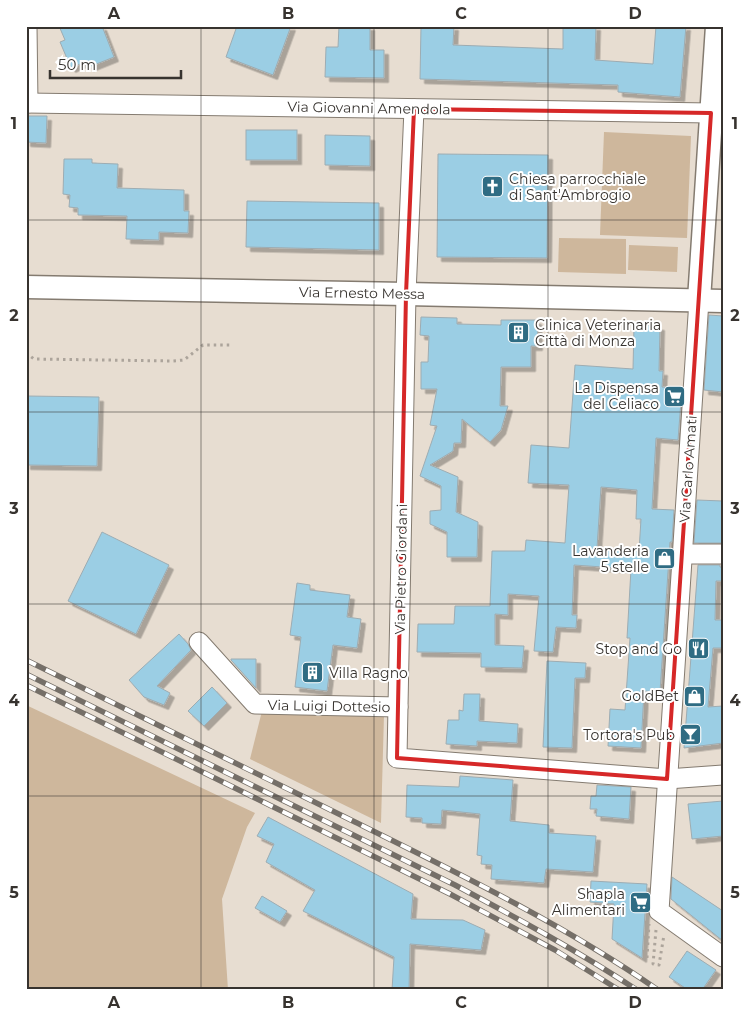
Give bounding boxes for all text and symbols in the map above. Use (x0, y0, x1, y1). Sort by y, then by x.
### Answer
text: A (107, 4, 121, 23)
text: B (282, 4, 294, 23)
text: C (455, 4, 467, 23)
text: D (628, 4, 642, 23)
scale bar (50, 48, 181, 80)
text: 50 m (58, 55, 96, 74)
street label: Via Giovanni Amendola (287, 98, 451, 118)
text: 1 (11, 114, 17, 133)
text: 1 (732, 114, 738, 133)
place label: Chiesa parrocchiale di Sant'Ambrogio (509, 170, 646, 204)
church icon: Chiesa parrocchiale di Sant'Ambrogio (481, 175, 505, 199)
street label: Via Ernesto Messa (299, 283, 425, 303)
text: 2 (9, 306, 19, 325)
text: 2 (730, 306, 740, 325)
place label: Clinica Veterinaria Città di Monza (535, 316, 661, 350)
building icon: Clinica Veterinaria Città di Monza (507, 321, 531, 345)
place label: La Dispensa del Celiaco (574, 379, 659, 413)
supermarket icon: La Dispensa del Celiaco (663, 384, 687, 408)
street label: Via Carlo Amati (675, 415, 701, 523)
text: 3 (8, 499, 19, 518)
text: 3 (729, 499, 740, 518)
street label: Via Pietro Giordani (391, 503, 411, 635)
place label: Lavanderia 5 stelle (572, 542, 649, 576)
shop icon: Lavanderia 5 stelle (653, 547, 677, 571)
restaurant icon: Stop and Go (686, 637, 710, 661)
place label: Stop and Go (596, 640, 682, 658)
building icon: Villa Ragno (301, 661, 325, 685)
place label: Villa Ragno (329, 664, 408, 682)
shop icon: GoldBet (683, 684, 707, 708)
place label: GoldBet (621, 687, 679, 705)
text: 4 (8, 691, 20, 710)
text: 4 (729, 691, 741, 710)
street label: Via Luigi Dottesio (268, 696, 391, 716)
bar icon: Tortora's Pub (679, 723, 703, 747)
place label: Tortora's Pub (583, 726, 675, 744)
text: 5 (9, 883, 19, 902)
text: 5 (730, 883, 740, 902)
place label: Shapla Alimentari (552, 885, 625, 919)
supermarket icon: Shapla Alimentari (629, 890, 653, 914)
text: A (107, 993, 121, 1012)
text: B (282, 993, 294, 1012)
text: C (455, 993, 467, 1012)
text: D (628, 993, 642, 1012)

